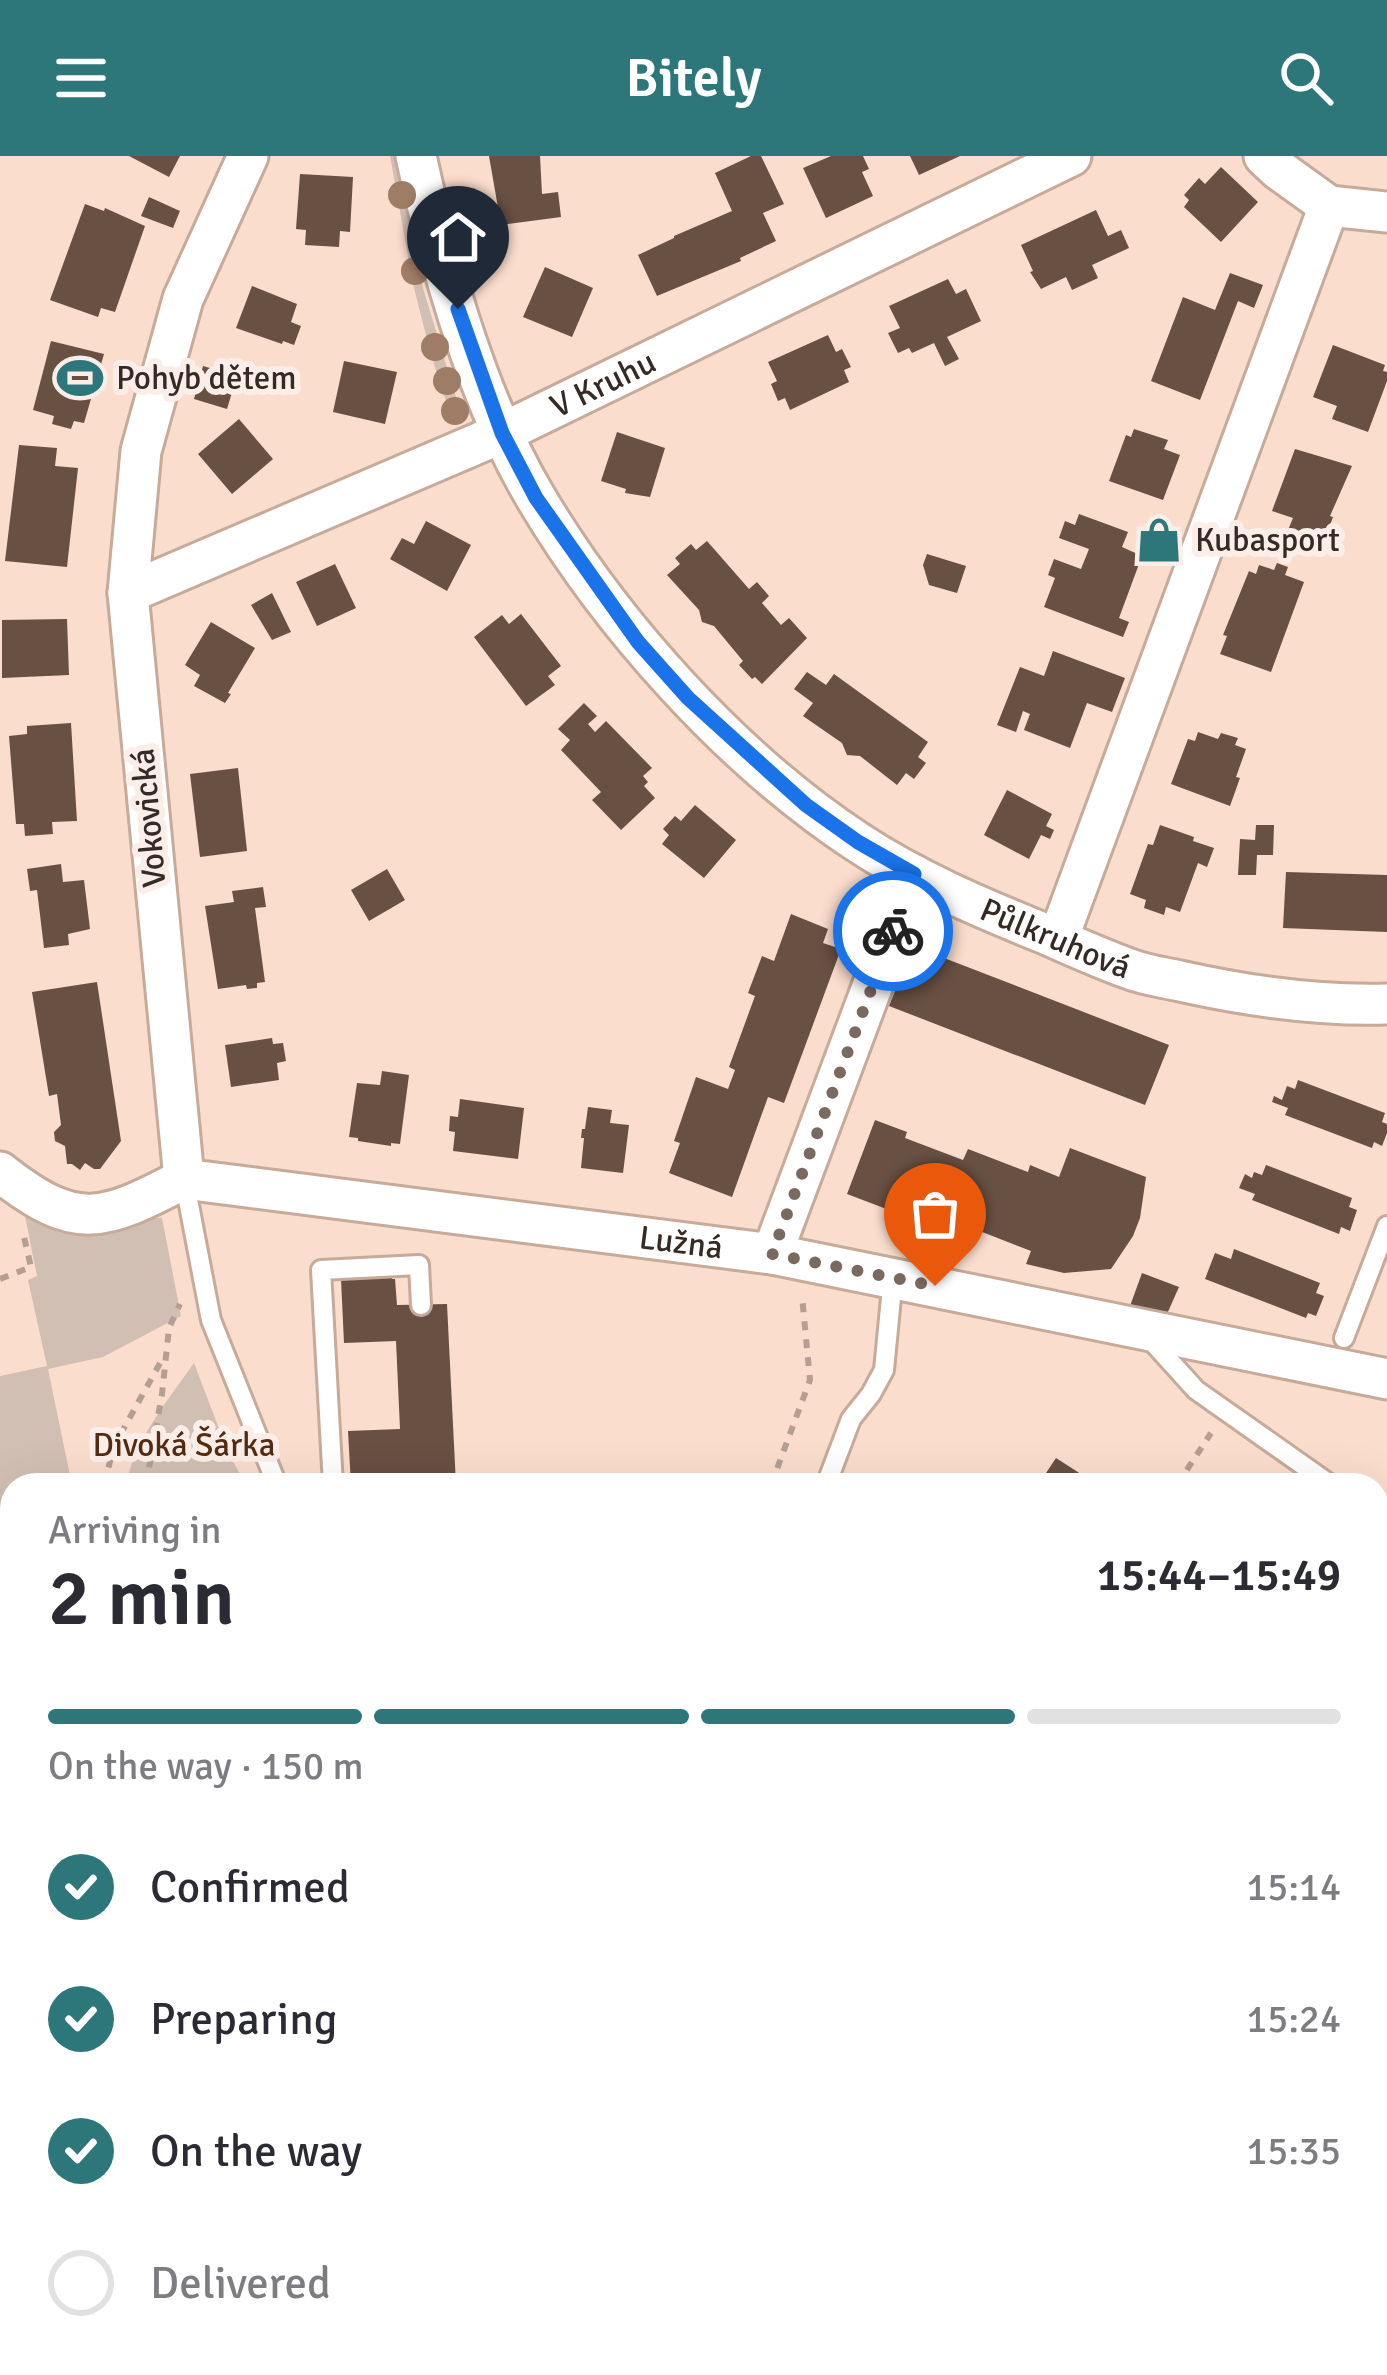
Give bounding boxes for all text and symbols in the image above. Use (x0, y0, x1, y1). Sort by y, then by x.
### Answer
icon: menu (48, 45, 114, 111)
text: Bitely (626, 45, 761, 112)
icon: search (1273, 45, 1339, 111)
pin (407, 186, 509, 309)
icon: home (425, 204, 491, 270)
street label: V Kruhu (543, 341, 662, 427)
sports icon: Pohyb dětem (55, 353, 105, 403)
place label: Pohyb dětem (116, 358, 297, 399)
shop icon: Kubasport (1134, 515, 1184, 565)
place label: Kubasport (1195, 520, 1340, 561)
street label: Vokovická (122, 747, 176, 889)
courier (833, 871, 953, 991)
street label: Půlkruhová (974, 889, 1136, 988)
icon: bike (860, 898, 926, 964)
pin (884, 1163, 986, 1286)
icon: bag (902, 1181, 968, 1247)
street label: Lužná (637, 1217, 725, 1268)
park label: Divoká Šárka (93, 1425, 275, 1466)
text: Arriving in (48, 1506, 222, 1554)
text: 15:44–15:49 (1097, 1548, 1341, 1603)
text: 2 min (48, 1551, 235, 1647)
text: On the way · 150 m (48, 1742, 364, 1790)
icon: check (48, 1854, 114, 1920)
text: Confirmed (150, 1860, 350, 1915)
text: 15:14 (1246, 1863, 1341, 1911)
icon: check (48, 1986, 114, 2052)
text: Preparing (150, 1992, 338, 2047)
text: 15:24 (1246, 1995, 1341, 2043)
icon: check (48, 2118, 114, 2184)
text: On the way (150, 2124, 362, 2179)
text: 15:35 (1246, 2127, 1341, 2175)
text: Delivered (150, 2256, 331, 2311)

